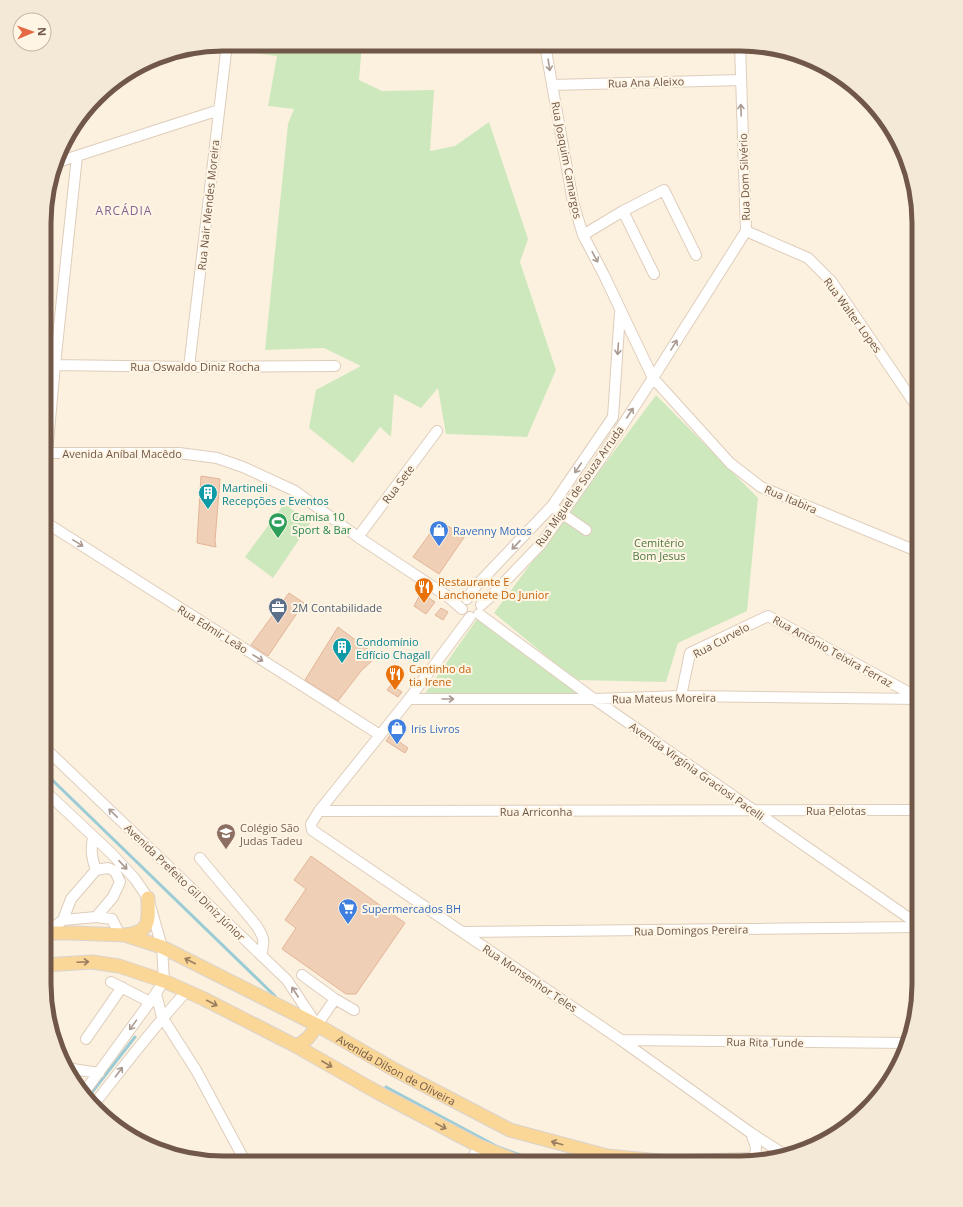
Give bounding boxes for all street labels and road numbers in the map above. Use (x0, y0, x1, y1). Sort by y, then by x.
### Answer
street label: Rua Ana Aleixo (608, 73, 685, 91)
street label: Rua Joaquim Camargos (548, 100, 586, 220)
street label: Rua Dom Silvério (735, 133, 753, 221)
street label: Rua Nair Mendes Moreira (194, 139, 222, 271)
street label: Rua Walter Lopes (821, 274, 885, 356)
street label: Rua Oswaldo Diniz Rocha (130, 359, 260, 374)
street label: Rua Miguel de Souza Arruda (531, 423, 627, 549)
street label: Avenida Aníbal Macêdo (62, 446, 182, 461)
street label: Rua Sete (379, 462, 417, 506)
street label: Rua Itabira (762, 481, 820, 517)
street label: Rua Edmir Leão (175, 601, 251, 657)
street label: Rua Antônio Teixira Ferraz (770, 612, 896, 690)
street label: Rua Curvelo (690, 619, 752, 661)
street label: Rua Mateus Moreira (612, 690, 716, 706)
street label: Avenida Virgínia Graciosi Pacelli (627, 719, 767, 823)
street label: Rua Pelotas (806, 803, 866, 818)
street label: Rua Arriconha (500, 804, 572, 819)
street label: Avenida Prefeito Gil Diniz Júnior (121, 820, 249, 944)
street label: Rua Domingos Pereira (634, 922, 748, 938)
street label: Rua Monsenhor Teles (480, 941, 580, 1015)
street label: Avenida Dilson de Oliveira (334, 1031, 459, 1108)
street label: Rua Rita Tunde (726, 1034, 804, 1050)

